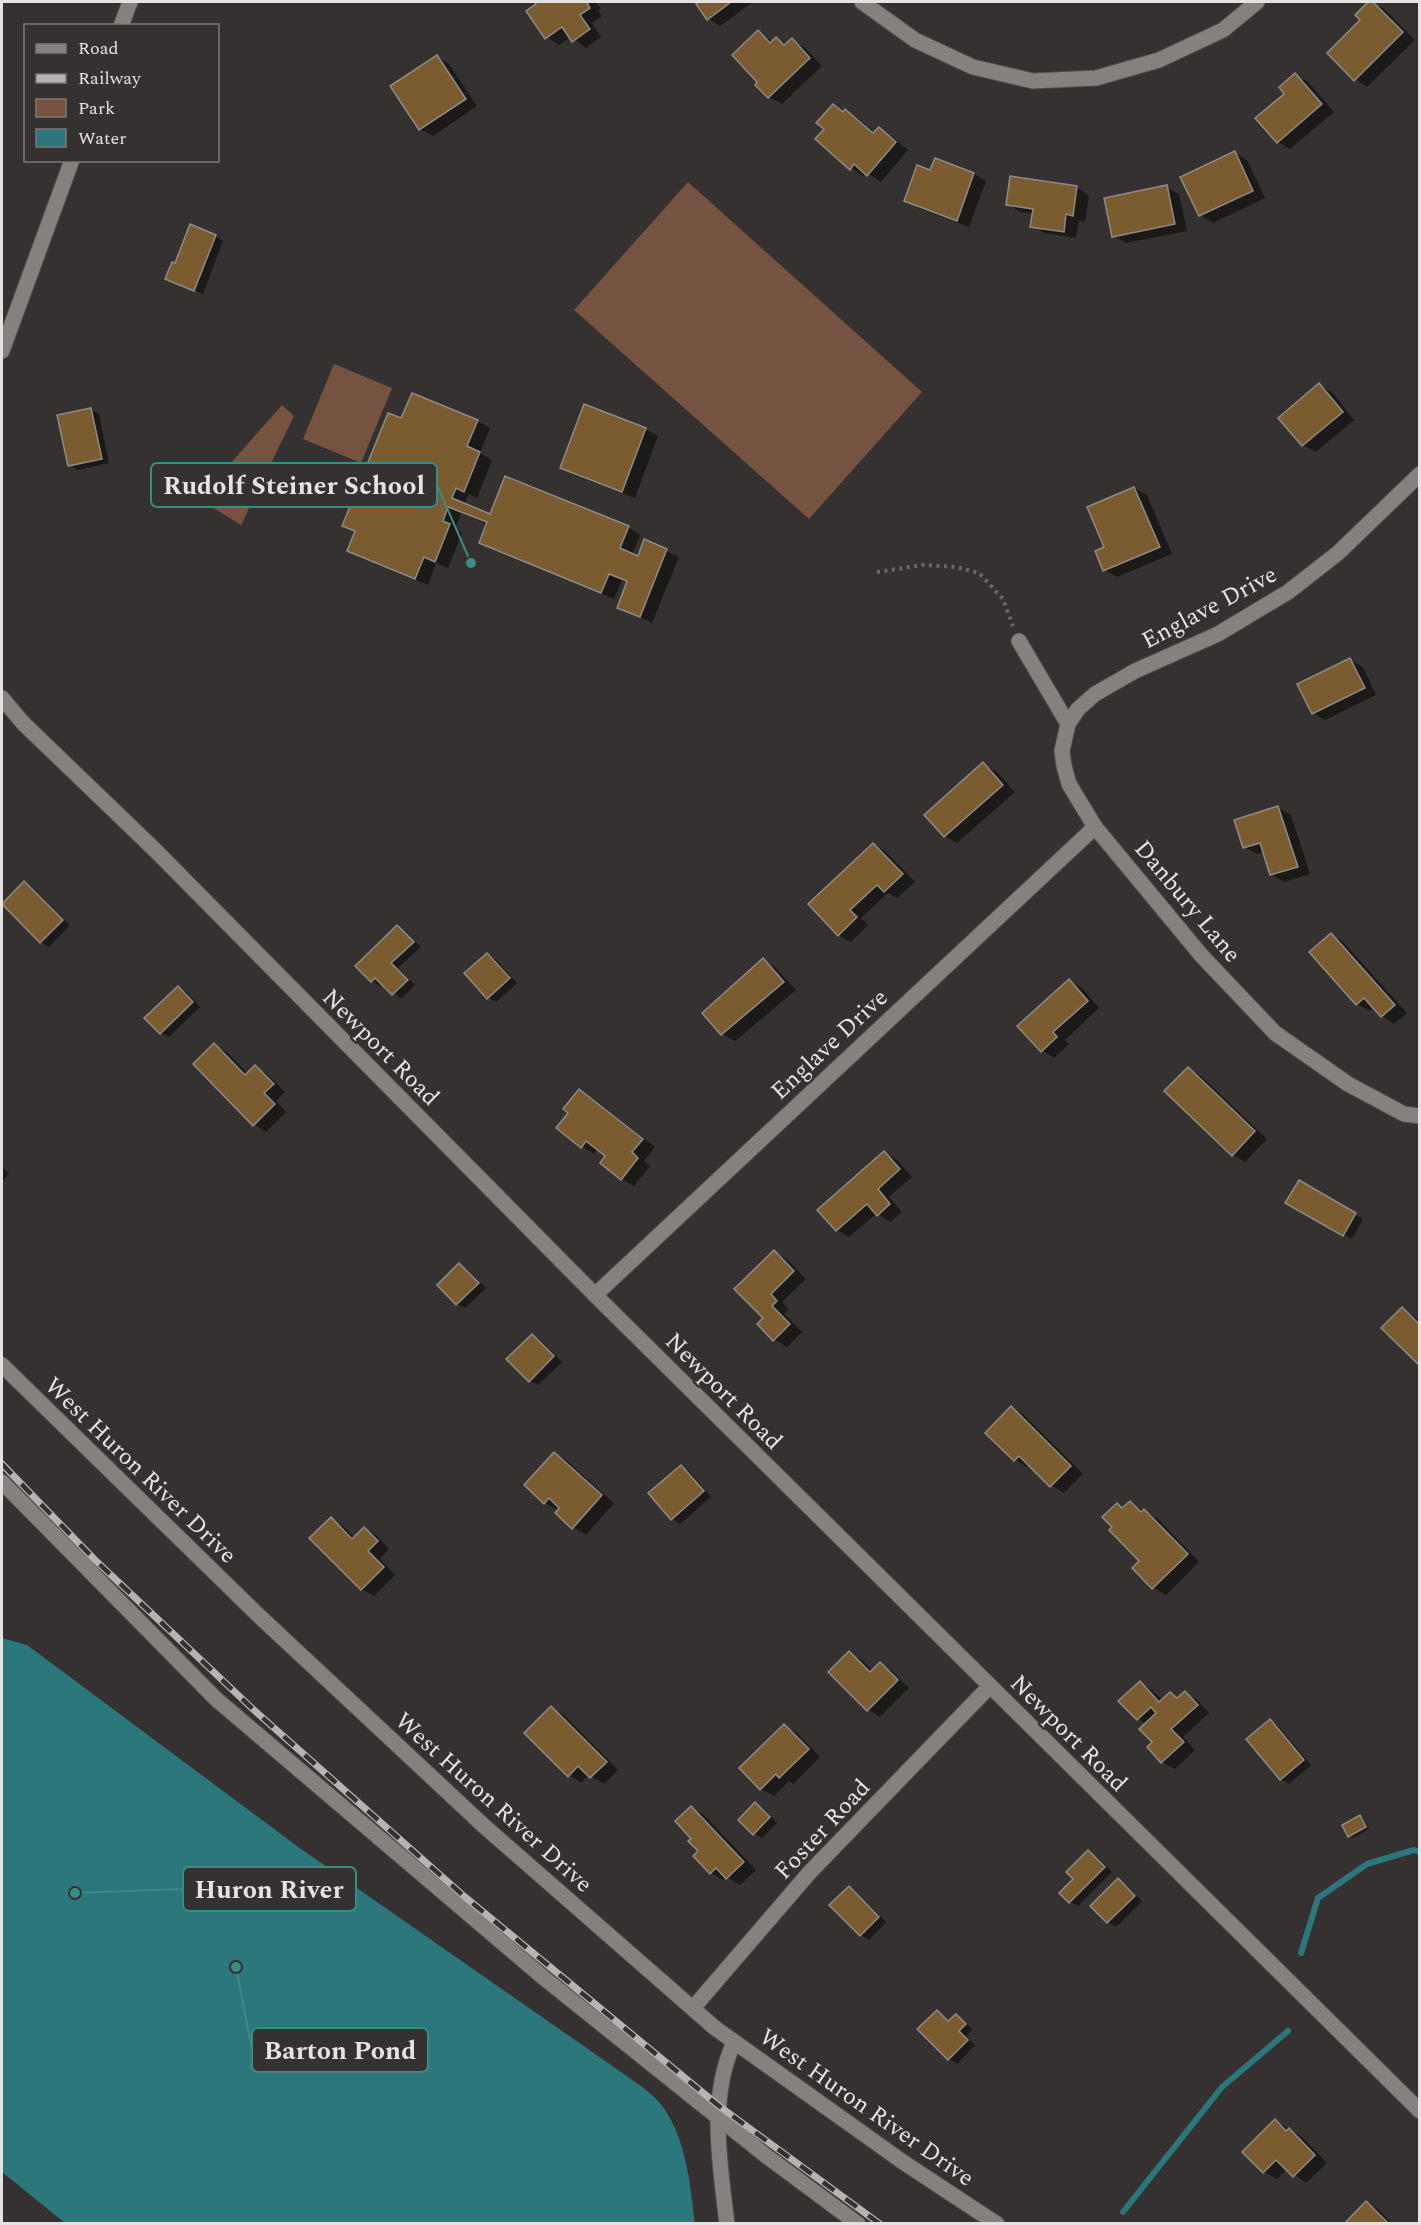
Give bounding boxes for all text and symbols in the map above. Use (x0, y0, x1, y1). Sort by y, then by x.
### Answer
legend (24, 24, 219, 162)
text: Road (78, 35, 119, 62)
text: Railway (78, 65, 142, 92)
text: Park (78, 95, 115, 122)
text: Water (78, 125, 126, 152)
callout: Rudolf Steiner School (151, 463, 437, 507)
text: Rudolf Steiner School (163, 466, 425, 506)
street label: Englave Drive (1135, 557, 1284, 659)
street label: Danbury Lane (1125, 832, 1249, 971)
street label: Newport Road (313, 981, 447, 1115)
street label: Englave Drive (763, 981, 896, 1109)
street label: Newport Road (656, 1325, 790, 1459)
street label: West Huron River Drive (36, 1369, 245, 1572)
street label: Newport Road (1001, 1667, 1135, 1801)
street label: West Huron River Drive (386, 1704, 600, 1902)
street label: Foster Road (766, 1771, 879, 1888)
callout: Huron River (183, 1867, 356, 1911)
text: Huron River (195, 1870, 344, 1910)
street label: West Huron River Drive (751, 2020, 981, 2196)
callout: Barton Pond (252, 2028, 428, 2072)
text: Barton Pond (264, 2031, 416, 2071)

